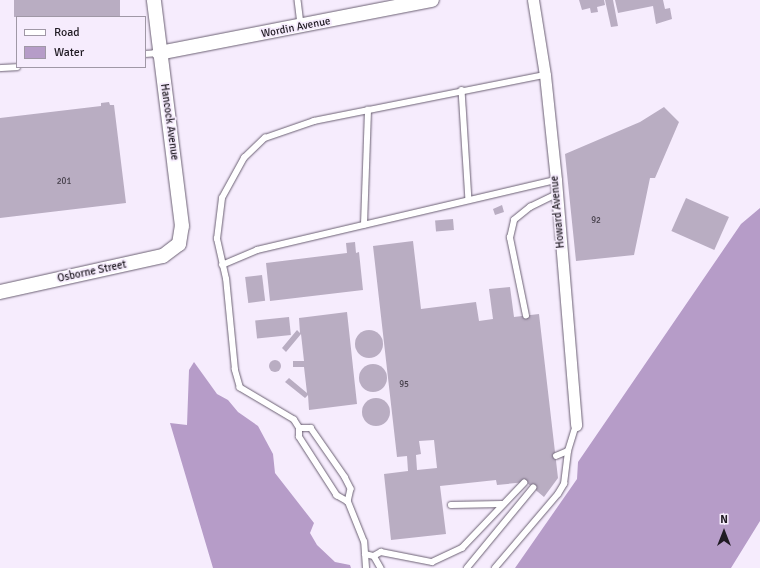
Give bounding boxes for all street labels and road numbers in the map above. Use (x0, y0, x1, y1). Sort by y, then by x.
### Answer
street label: Wordin Avenue (260, 15, 332, 41)
street label: Hancock Avenue (157, 83, 181, 161)
street label: Howard Avenue (548, 175, 568, 249)
street label: Osborne Street (56, 258, 128, 286)

